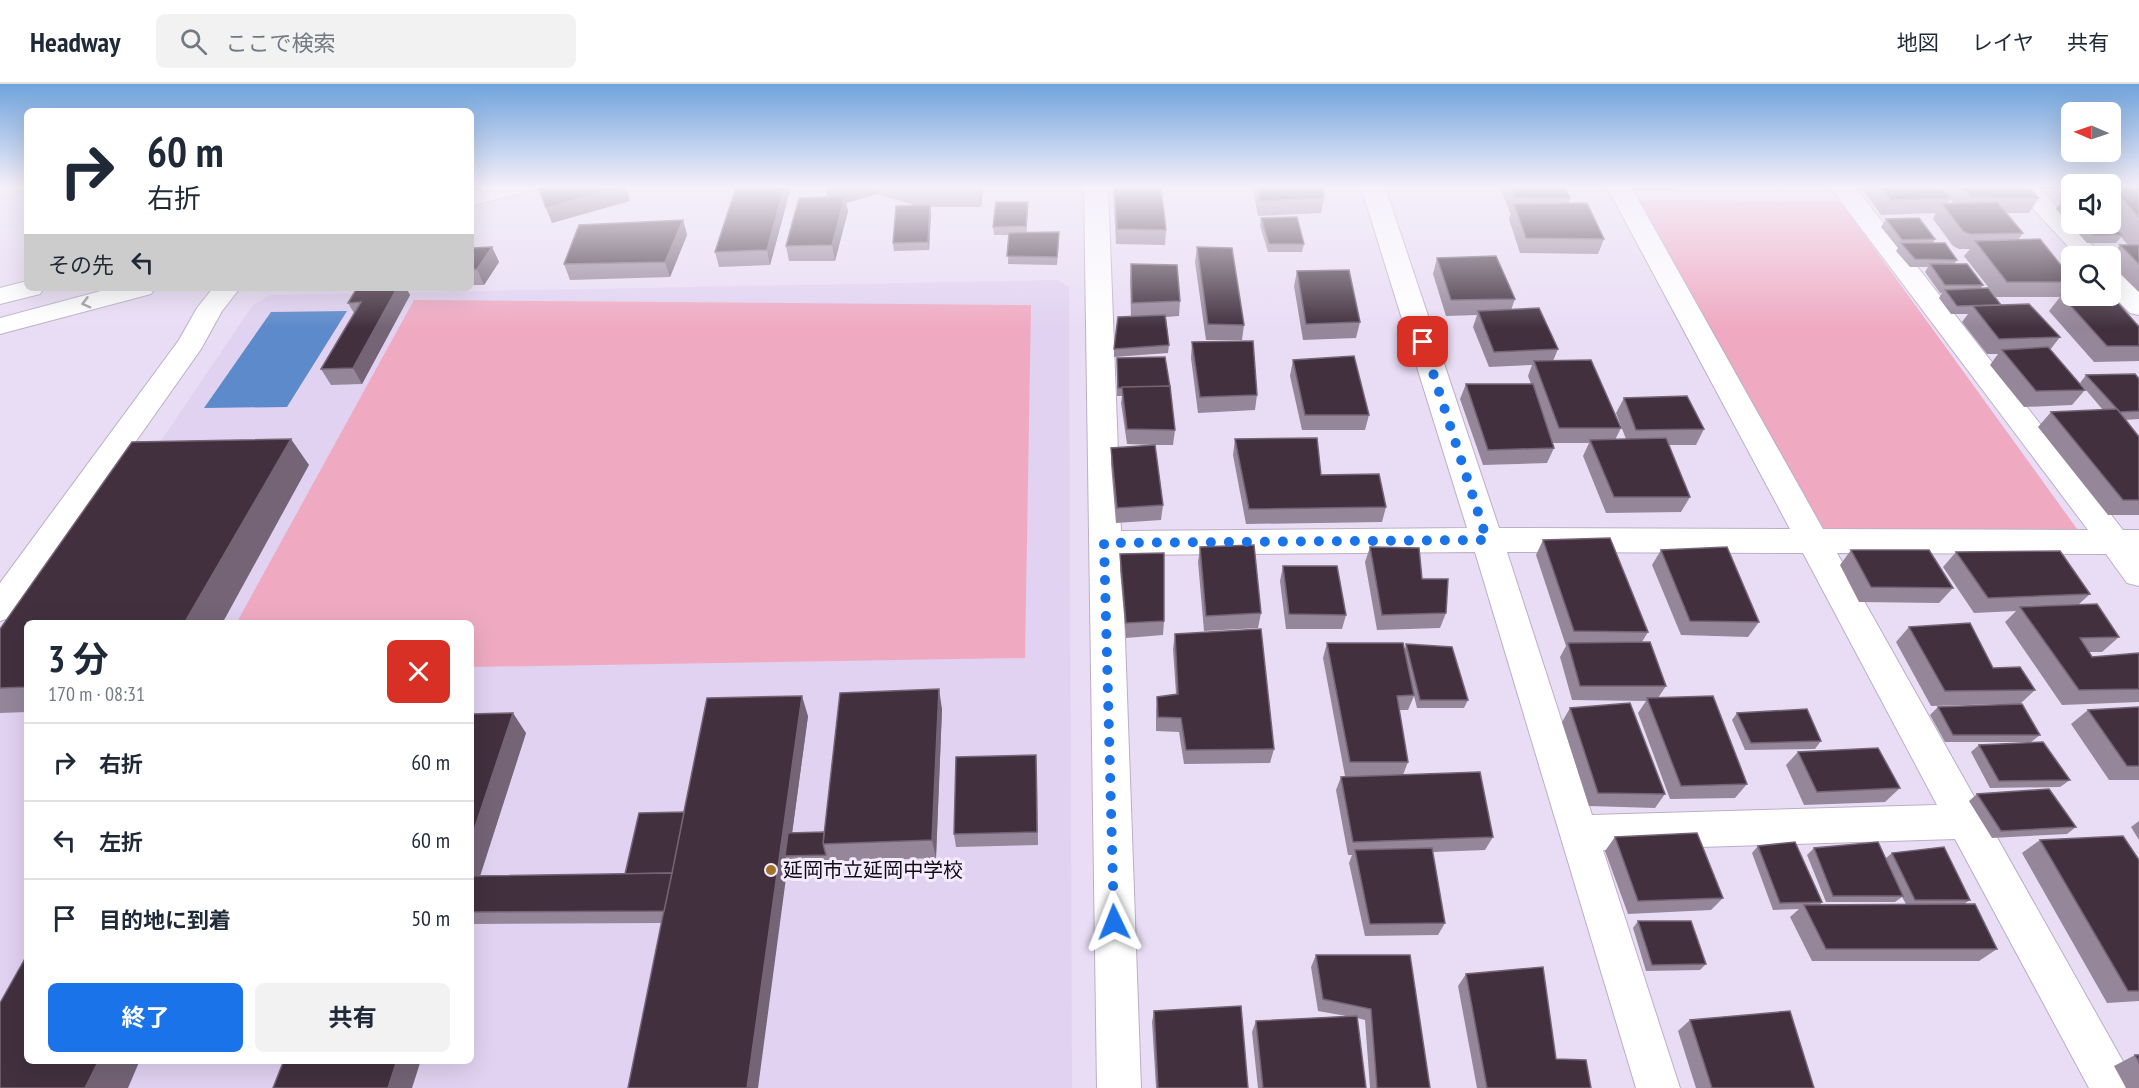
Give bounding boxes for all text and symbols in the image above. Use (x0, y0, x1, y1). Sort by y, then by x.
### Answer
search box (156, 14, 576, 68)
text: Headway (30, 23, 120, 60)
icon: search (177, 25, 210, 58)
text: ここで検索 (225, 29, 335, 57)
text: 地図 (1897, 29, 1939, 56)
text: レイヤ (1972, 29, 2034, 56)
text: 共有 (2067, 29, 2109, 56)
north arrow (2061, 102, 2121, 162)
map controls (2061, 102, 2121, 306)
text: 60 m (147, 124, 224, 179)
icon: right (48, 132, 126, 210)
button: sound (2061, 174, 2121, 234)
text: 右折 (147, 181, 201, 215)
icon: left (126, 246, 159, 279)
button: search (2061, 246, 2121, 306)
text: その先 (48, 251, 114, 279)
one-way arrow (81, 296, 92, 308)
pin (1397, 316, 1448, 367)
icon: arrive (1406, 325, 1439, 358)
text: 3 分 (48, 635, 109, 682)
button: close (387, 640, 450, 703)
text: 170 m · 08:31 (48, 681, 145, 707)
icon: right (48, 746, 81, 779)
text: 60 m (411, 748, 450, 776)
text: 右折 (99, 750, 143, 778)
icon: left (48, 824, 81, 857)
text: 60 m (411, 826, 450, 854)
text: 左折 (99, 828, 143, 856)
place label: 延岡市立延岡中学校 (783, 857, 963, 883)
marker: 延岡市立延岡中学校 (764, 863, 778, 877)
position arrow (1082, 890, 1146, 954)
icon: arrive (48, 902, 81, 935)
text: 50 m (411, 904, 450, 932)
text: 目的地に到着 (99, 906, 231, 934)
button: 終了 (48, 983, 243, 1052)
button: 共有 (255, 983, 450, 1052)

